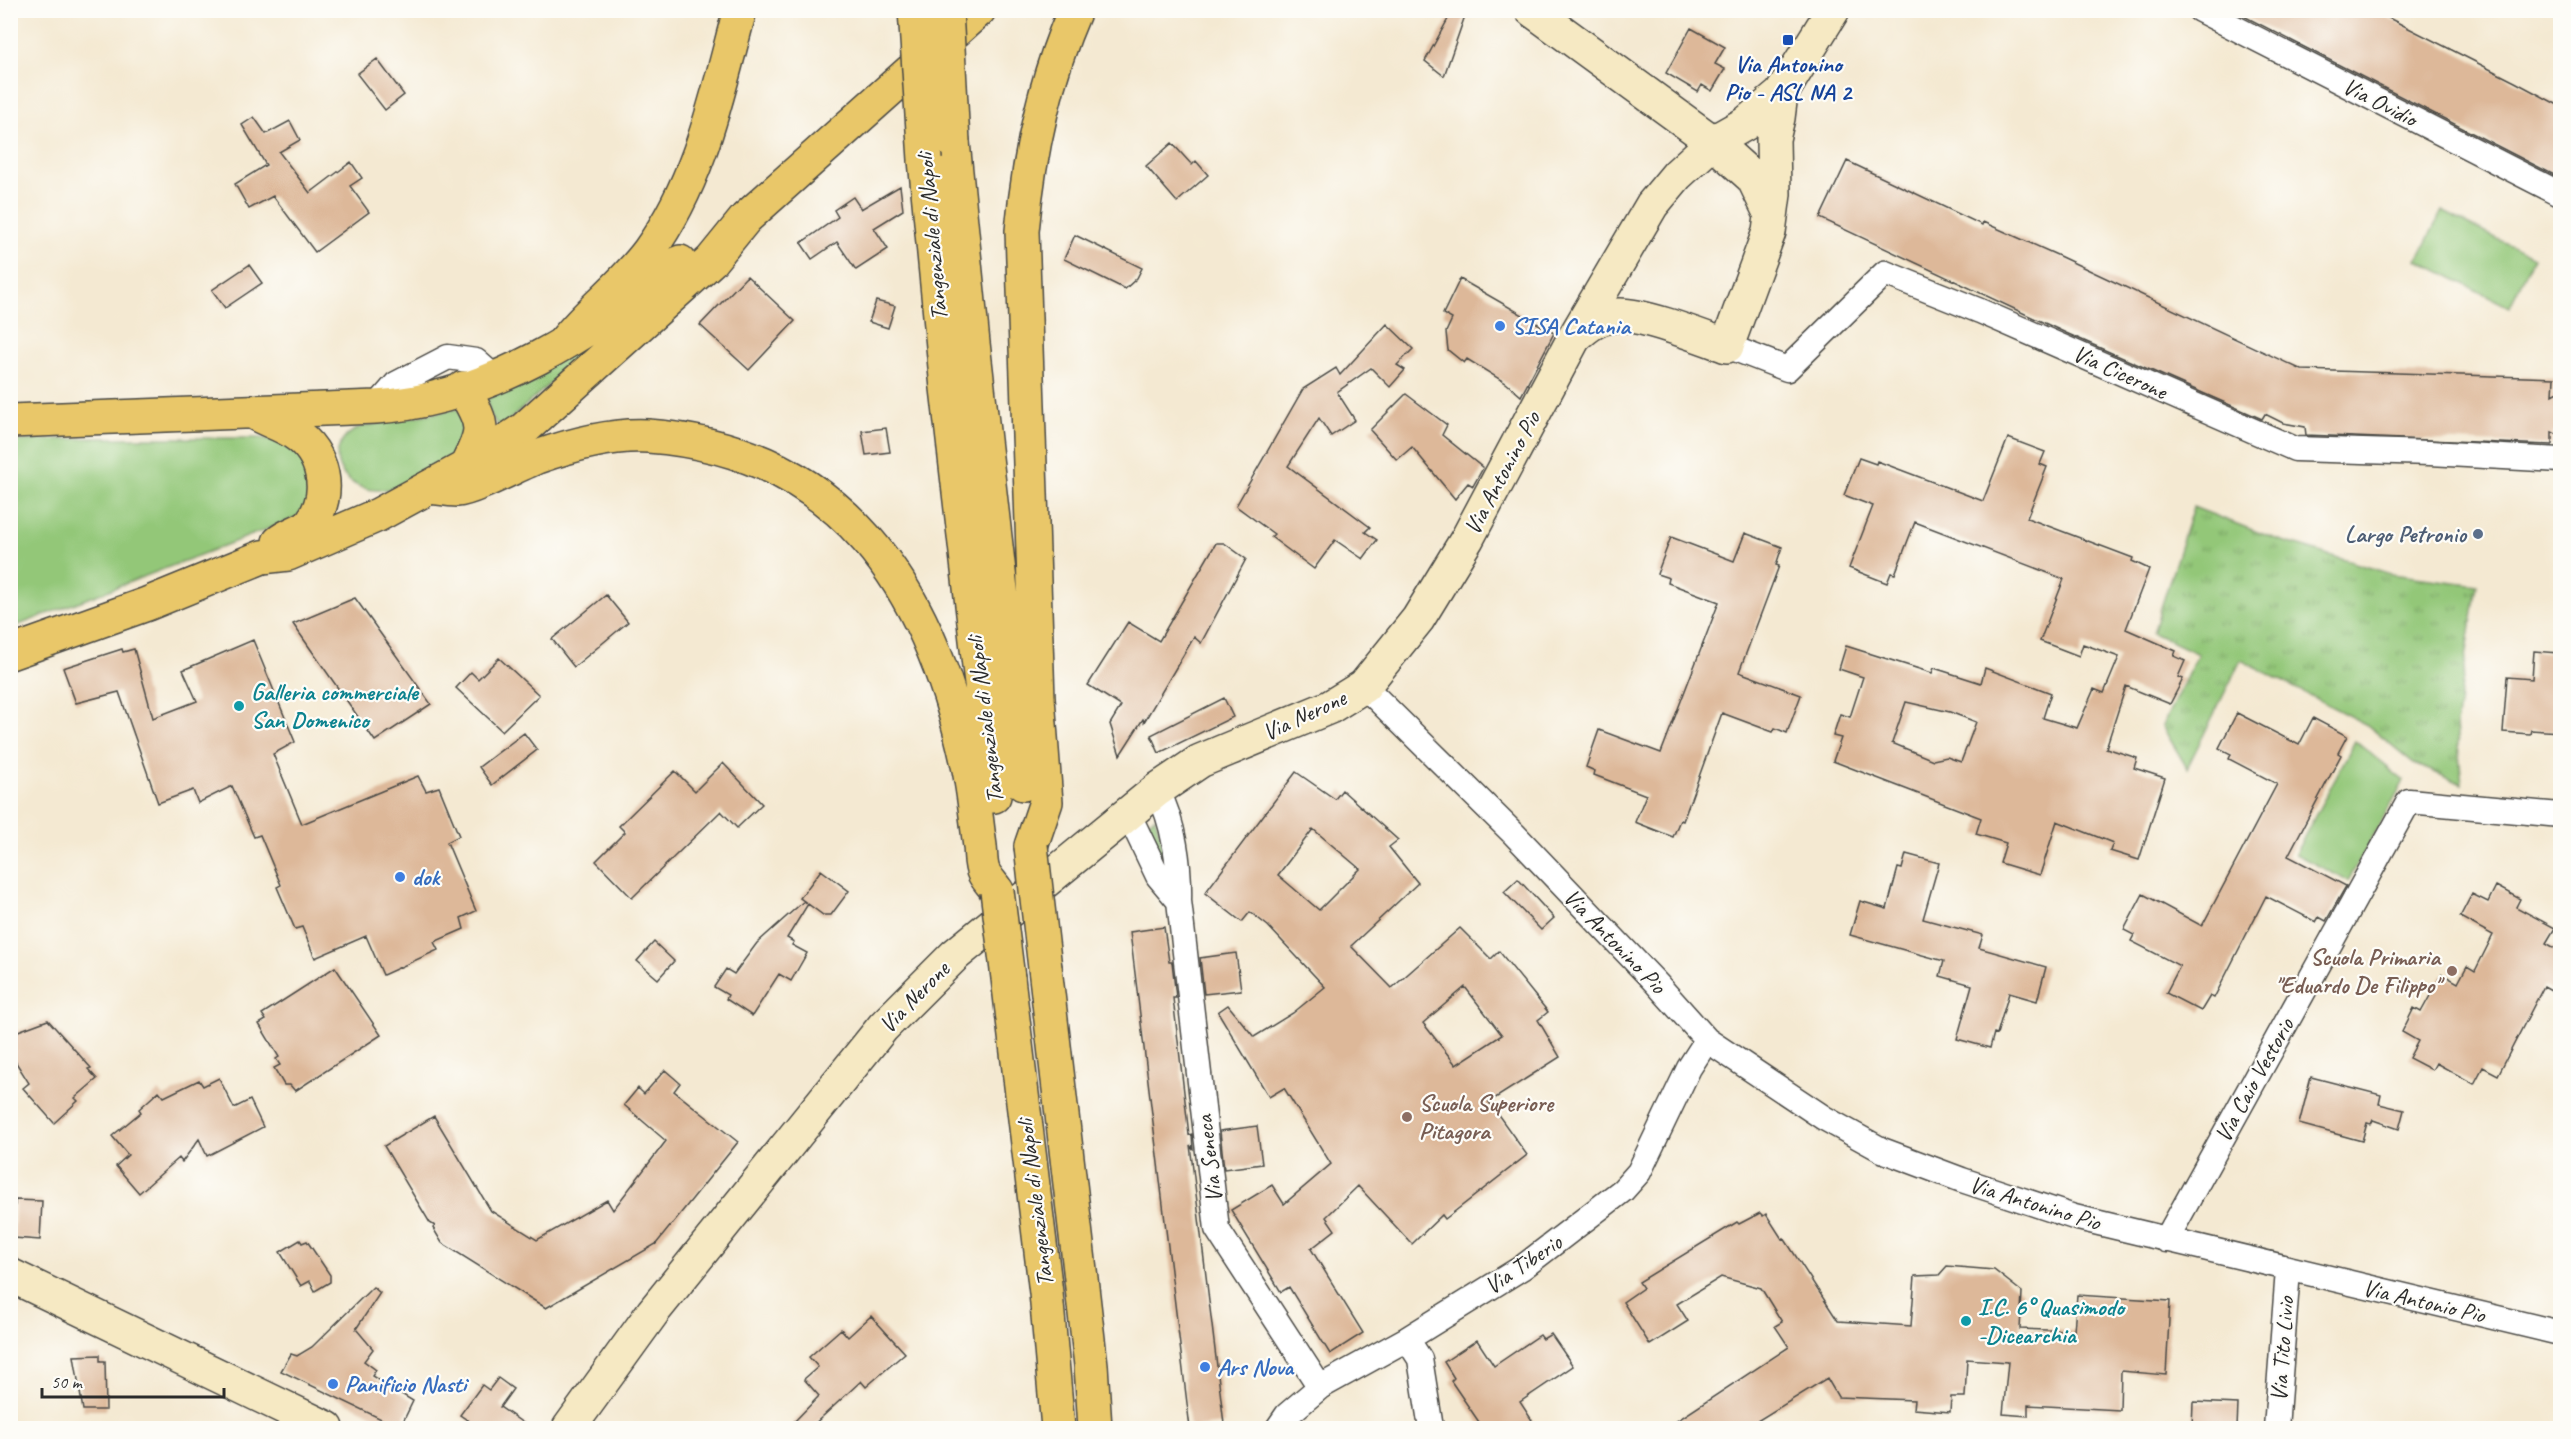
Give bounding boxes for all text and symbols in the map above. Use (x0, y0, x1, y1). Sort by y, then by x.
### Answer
marker: Via Antonino Pio - ASL NA 2 (1781, 33, 1795, 47)
place label: Via Antonino Pio - ASL NA 2 (1725, 49, 1853, 107)
street label: Via Ovidio (2338, 71, 2424, 134)
street label: Tangenziale di Napoli (909, 148, 954, 322)
place label: SISA Catania (1512, 311, 1632, 341)
marker: SISA Catania (1493, 319, 1507, 333)
street label: Via Cicerone (2068, 338, 2174, 407)
street label: Via Antonino Pio (1457, 405, 1548, 540)
place label: Largo Petronio (2345, 519, 2468, 549)
marker: Largo Petronio (2471, 527, 2485, 541)
street label: Tangenziale di Napoli (959, 631, 1010, 805)
place label: Galleria commerciale San Domenico (251, 677, 420, 735)
street label: Via Nerone (1257, 682, 1353, 747)
marker: Galleria commerciale San Domenico (232, 699, 246, 713)
place label: dok (412, 862, 441, 892)
marker: dok (393, 870, 407, 884)
street label: Via Antonino Pio (1557, 882, 1674, 1001)
place label: Scuola Primaria "Eduardo De Filippo" (2275, 942, 2445, 1000)
street label: Via Nerone (872, 953, 957, 1039)
marker: Scuola Primaria "Eduardo De Filippo" (2445, 964, 2459, 978)
street label: Via Caio Vestorio (2208, 1011, 2301, 1147)
place label: Scuola Superiore Pitagora (1419, 1088, 1555, 1146)
marker: Scuola Superiore Pitagora (1400, 1110, 1414, 1124)
street label: Via Seneca (1189, 1112, 1229, 1204)
street label: Tangenziale di Napoli (1009, 1114, 1060, 1288)
street label: Via Antonino Pio (1966, 1169, 2105, 1238)
street label: Via Tiberio (1479, 1226, 1569, 1301)
street label: Via Antonio Pio (2360, 1272, 2489, 1330)
place label: I.C. 6° Quasimodo -Dicearchia (1978, 1292, 2126, 1350)
street label: Via Tito Livio (2263, 1294, 2301, 1402)
marker: I.C. 6° Quasimodo -Dicearchia (1959, 1314, 1973, 1328)
place label: Ars Nova (1217, 1352, 1295, 1382)
marker: Ars Nova (1198, 1360, 1212, 1374)
scale bar (42, 1361, 224, 1399)
place label: Panificio Nasti (345, 1369, 470, 1399)
text: 50 m (51, 1371, 84, 1393)
marker: Panificio Nasti (326, 1377, 340, 1391)

